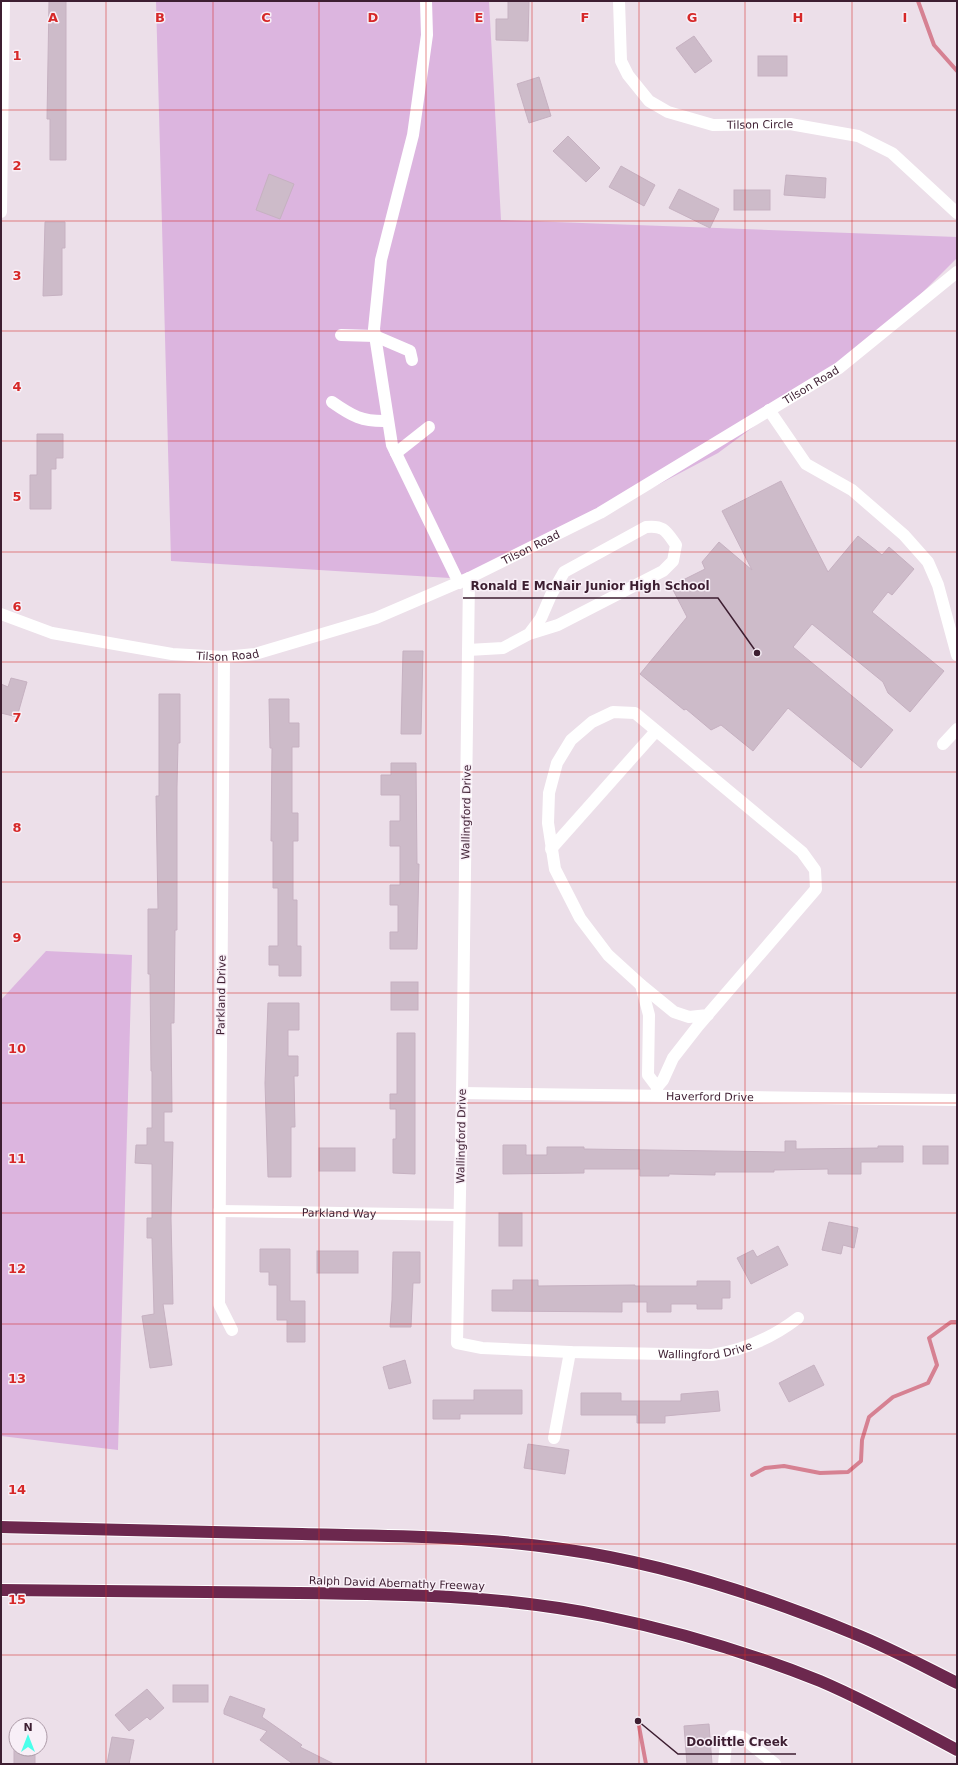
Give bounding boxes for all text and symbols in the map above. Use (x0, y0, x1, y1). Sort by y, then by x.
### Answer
text: A (48, 10, 58, 25)
text: B (155, 10, 165, 25)
text: C (261, 10, 271, 25)
text: D (368, 10, 379, 25)
text: E (475, 10, 483, 25)
text: F (581, 10, 589, 25)
text: G (687, 10, 697, 25)
text: H (793, 10, 803, 25)
text: I (903, 10, 907, 25)
text: 1 (12, 48, 22, 63)
street label: Tilson Circle (726, 118, 794, 132)
text: 2 (12, 158, 22, 173)
text: 3 (12, 268, 22, 283)
street label: Tilson Road (780, 363, 842, 408)
text: 4 (12, 379, 22, 394)
text: 5 (12, 489, 22, 504)
street label: Tilson Road (499, 528, 562, 568)
callout: Ronald E McNair Junior High School (463, 574, 718, 598)
text: Ronald E McNair Junior High School (470, 579, 710, 593)
text: 6 (12, 599, 22, 614)
street label: Tilson Road (195, 647, 261, 664)
text: 7 (12, 710, 22, 725)
street label: Wallingford Drive (459, 764, 474, 860)
text: 8 (12, 820, 22, 835)
text: 9 (12, 930, 22, 945)
street label: Parkland Drive (214, 955, 229, 1035)
text: 10 (8, 1041, 26, 1056)
street label: Wallingford Drive (454, 1088, 469, 1184)
street label: Haverford Drive (666, 1090, 754, 1104)
text: 11 (8, 1151, 26, 1166)
street label: Parkland Way (302, 1206, 377, 1221)
text: 12 (8, 1261, 26, 1276)
street label: Wallingford Drive (658, 1339, 754, 1362)
text: 13 (8, 1371, 26, 1386)
text: 14 (8, 1482, 26, 1497)
street label: Ralph David Abernathy Freeway (309, 1574, 486, 1593)
text: 15 (8, 1592, 26, 1607)
north arrow (8, 1717, 48, 1757)
text: N (23, 1721, 33, 1734)
callout: Doolittle Creek (678, 1730, 796, 1754)
text: Doolittle Creek (686, 1735, 789, 1749)

